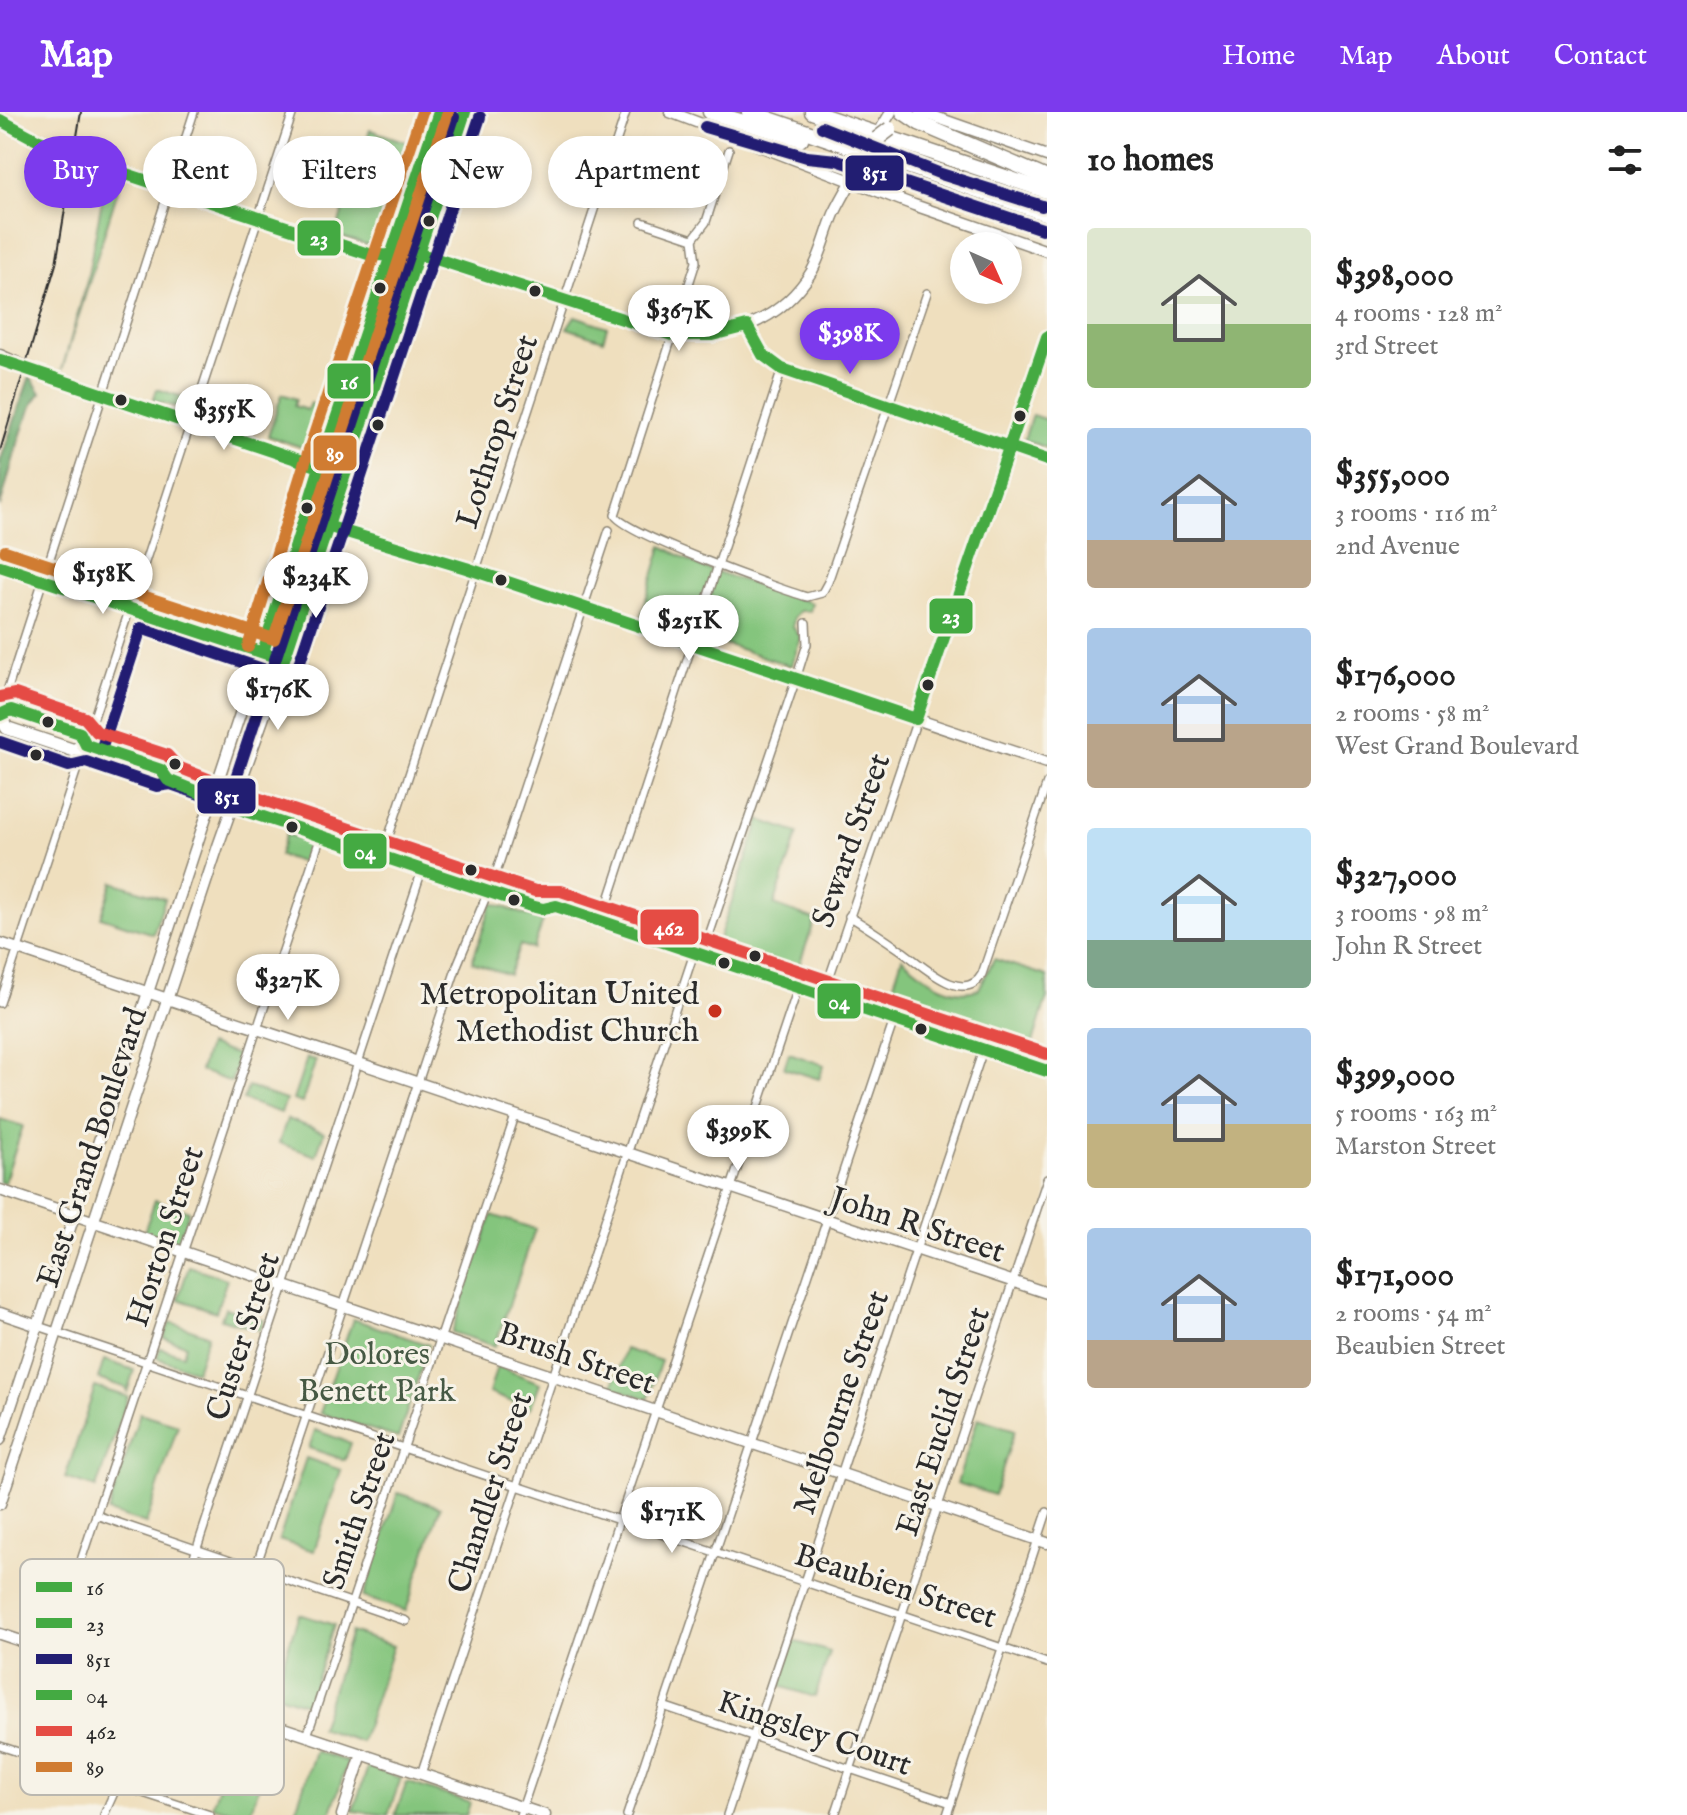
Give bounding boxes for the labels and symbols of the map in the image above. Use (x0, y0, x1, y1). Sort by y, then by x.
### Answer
line badge: 851 (844, 154, 905, 192)
text: 851 (863, 160, 887, 188)
unlabelled marker (421, 213, 437, 229)
line badge: 23 (296, 219, 342, 257)
text: 23 (310, 225, 328, 253)
north arrow (950, 232, 1022, 304)
unlabelled marker (372, 280, 388, 296)
unlabelled marker (527, 283, 543, 299)
pin: $367K (623, 285, 735, 353)
pin: $398K (794, 308, 906, 376)
street label: Lothrop Street (448, 330, 549, 534)
line badge: 16 (326, 362, 372, 400)
text: 16 (340, 369, 359, 397)
pin: $355K (168, 384, 280, 452)
unlabelled marker (113, 392, 129, 408)
unlabelled marker (1012, 408, 1028, 424)
unlabelled marker (370, 417, 386, 433)
line badge: 89 (312, 434, 358, 472)
text: 89 (326, 441, 344, 469)
unlabelled marker (299, 500, 315, 516)
pin: $158K (47, 548, 159, 616)
pin: $234K (260, 552, 372, 620)
unlabelled marker (493, 572, 509, 588)
pin: $251K (633, 595, 745, 663)
line badge: 23 (928, 597, 974, 635)
text: 23 (942, 603, 960, 631)
pin: $176K (222, 664, 334, 732)
unlabelled marker (920, 677, 936, 693)
unlabelled marker (40, 714, 56, 730)
unlabelled marker (28, 747, 44, 763)
street label: Seward Street (803, 748, 901, 933)
unlabelled marker (167, 756, 183, 772)
line badge: 851 (196, 777, 257, 815)
text: 851 (215, 784, 239, 812)
unlabelled marker (284, 819, 300, 835)
line badge: 04 (342, 832, 388, 870)
text: 04 (354, 839, 377, 867)
unlabelled marker (463, 862, 479, 878)
unlabelled marker (506, 892, 522, 908)
line badge: 462 (639, 908, 700, 946)
text: 462 (654, 915, 684, 943)
unlabelled marker (747, 948, 763, 964)
pin: $327K (232, 954, 344, 1022)
unlabelled marker (716, 955, 732, 971)
place label: Metropolitan United Methodist Church (419, 975, 700, 1053)
line badge: 04 (816, 982, 862, 1020)
text: 04 (828, 989, 851, 1017)
street label: East Grand Boulevard (29, 1002, 158, 1293)
marker: Metropolitan United Methodist Church (706, 1002, 724, 1020)
unlabelled marker (913, 1021, 929, 1037)
pin: $399K (682, 1105, 794, 1173)
street label: Horton Street (118, 1141, 215, 1332)
street label: John R Street (822, 1178, 1010, 1274)
street label: Custer Street (198, 1247, 291, 1426)
street label: Melbourne Street (785, 1285, 900, 1520)
street label: East Euclid Street (888, 1302, 1001, 1541)
street label: Brush Street (492, 1313, 661, 1405)
park label: Dolores Benett Park (298, 1335, 457, 1413)
street label: Chandler Street (440, 1387, 543, 1599)
street label: Smith Street (314, 1427, 406, 1595)
pin: $171K (616, 1487, 728, 1555)
street label: Beaubien Street (789, 1535, 1001, 1639)
legend (20, 1559, 284, 1795)
text: 16 (86, 1575, 104, 1603)
text: 23 (86, 1611, 105, 1639)
text: 851 (86, 1647, 111, 1675)
street label: Kingsley Court (712, 1682, 917, 1787)
text: 04 (86, 1683, 108, 1711)
text: 462 (86, 1719, 116, 1747)
text: 89 (86, 1755, 104, 1783)

